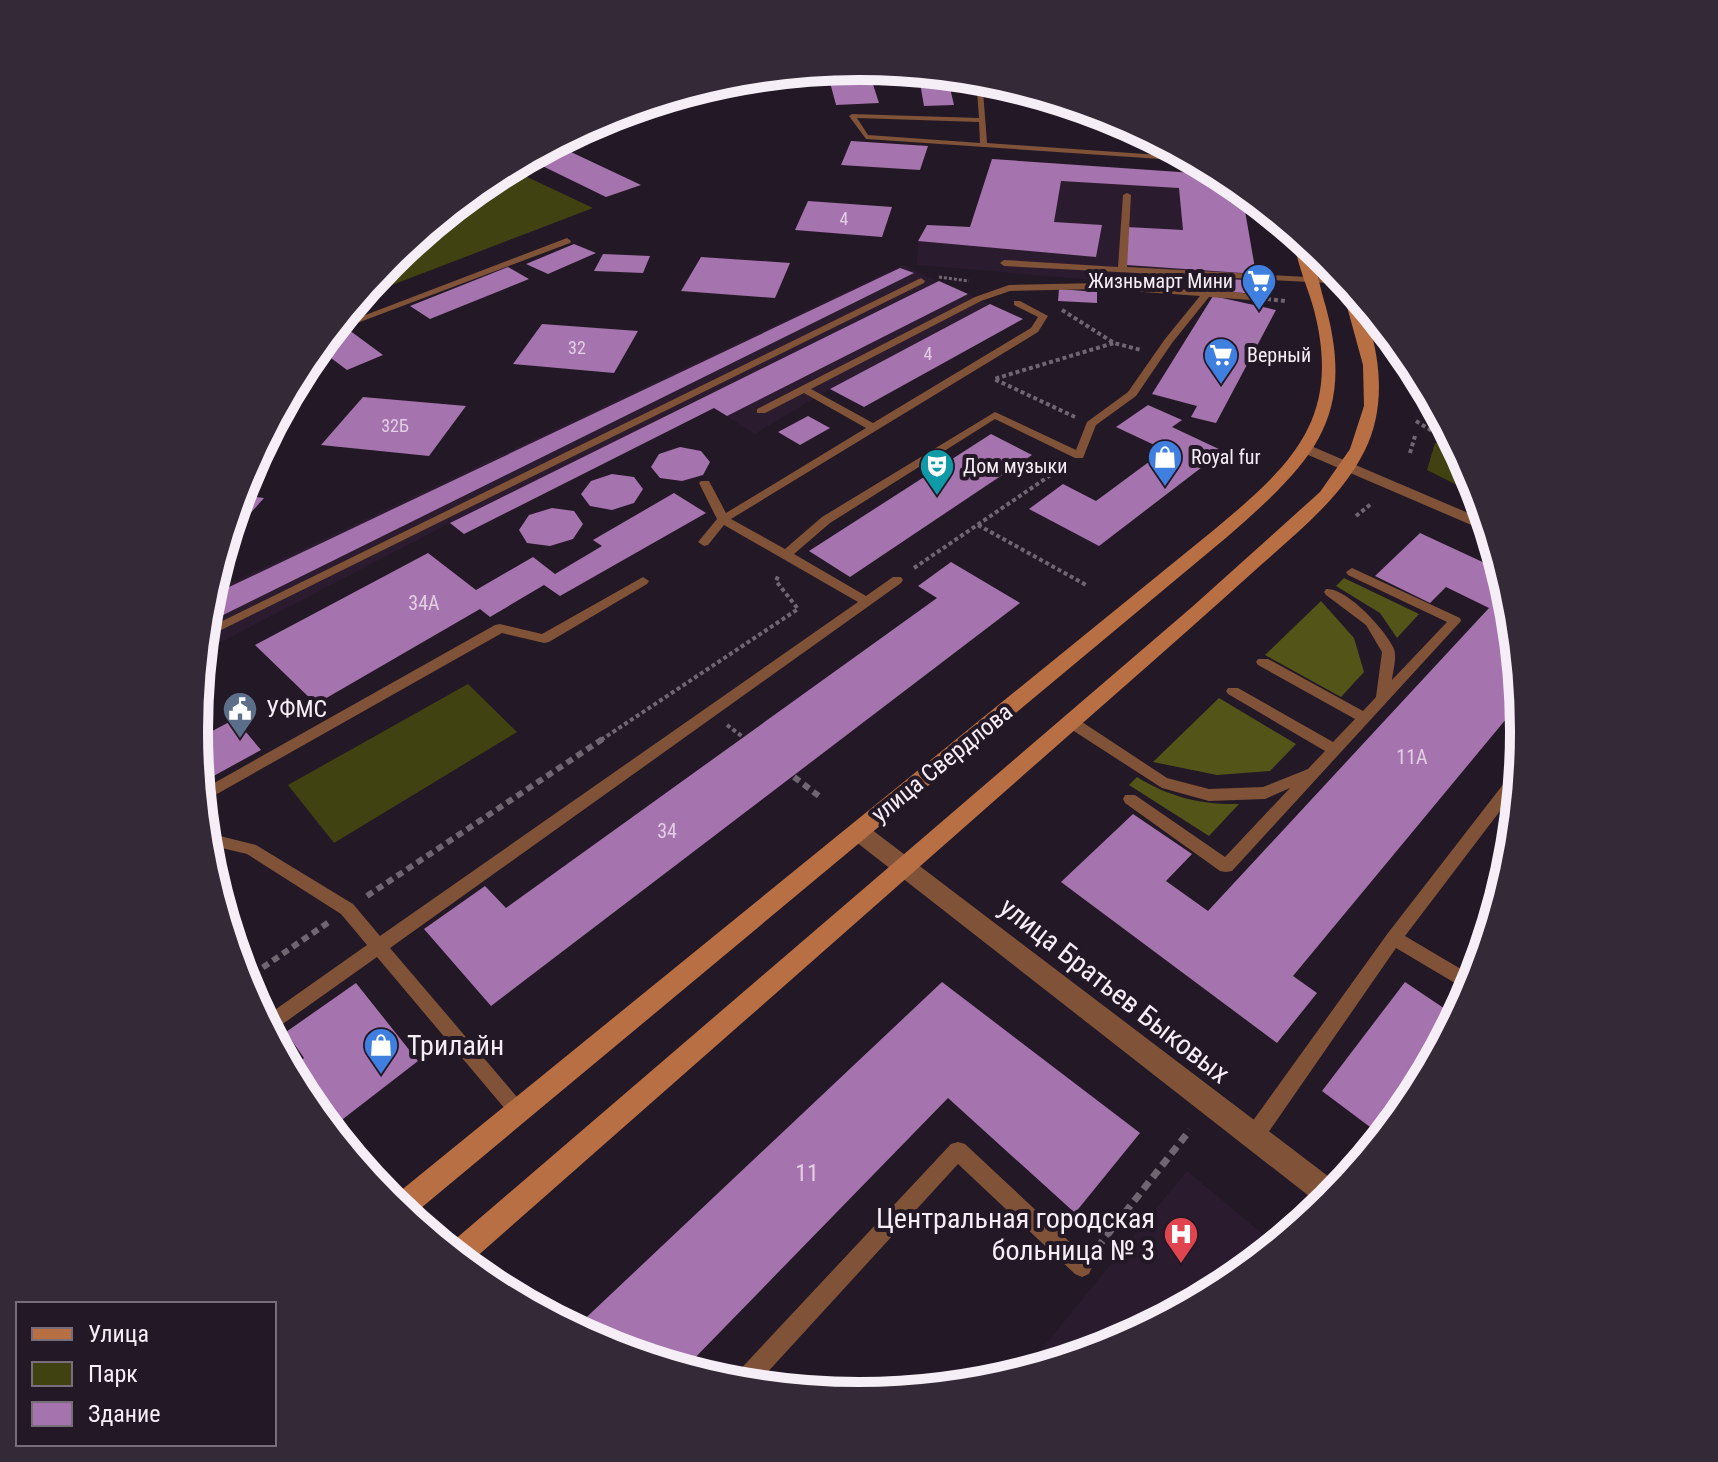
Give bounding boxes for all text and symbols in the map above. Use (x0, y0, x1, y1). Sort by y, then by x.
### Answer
house number: 4 (840, 208, 849, 229)
supermarket icon: Жизньмарт Мини (1240, 262, 1278, 312)
place label: Жизньмарт Мини (1088, 269, 1233, 293)
supermarket icon: Верный (1202, 336, 1240, 386)
house number: 32 (568, 337, 586, 358)
house number: 4 (924, 343, 933, 364)
place label: Верный (1247, 343, 1311, 367)
house number: 32Б (381, 415, 409, 436)
shop icon: Royal fur (1146, 438, 1184, 488)
place label: Royal fur (1191, 445, 1261, 469)
theatre icon: Дом музыки (918, 447, 956, 497)
place label: Дом музыки (963, 454, 1067, 478)
house number: 34А (408, 591, 440, 615)
public building icon: УФМС (221, 690, 259, 740)
place label: УФМС (266, 695, 327, 723)
street label: улица Свердлова (866, 698, 1018, 828)
house number: 11А (1396, 745, 1428, 769)
house number: 34 (657, 819, 677, 843)
street label: улица Братьев Быковых (993, 890, 1236, 1090)
shop icon: Трилайн (362, 1026, 400, 1076)
place label: Трилайн (407, 1029, 504, 1062)
house number: 11 (795, 1159, 819, 1187)
place label: Центральная городская больница № 3 (876, 1202, 1155, 1267)
hospital icon: Центральная городская больница № 3 (1162, 1215, 1200, 1265)
legend (16, 1302, 276, 1446)
text: Улица (88, 1320, 149, 1348)
text: Парк (88, 1360, 138, 1388)
text: Здание (88, 1400, 160, 1428)

